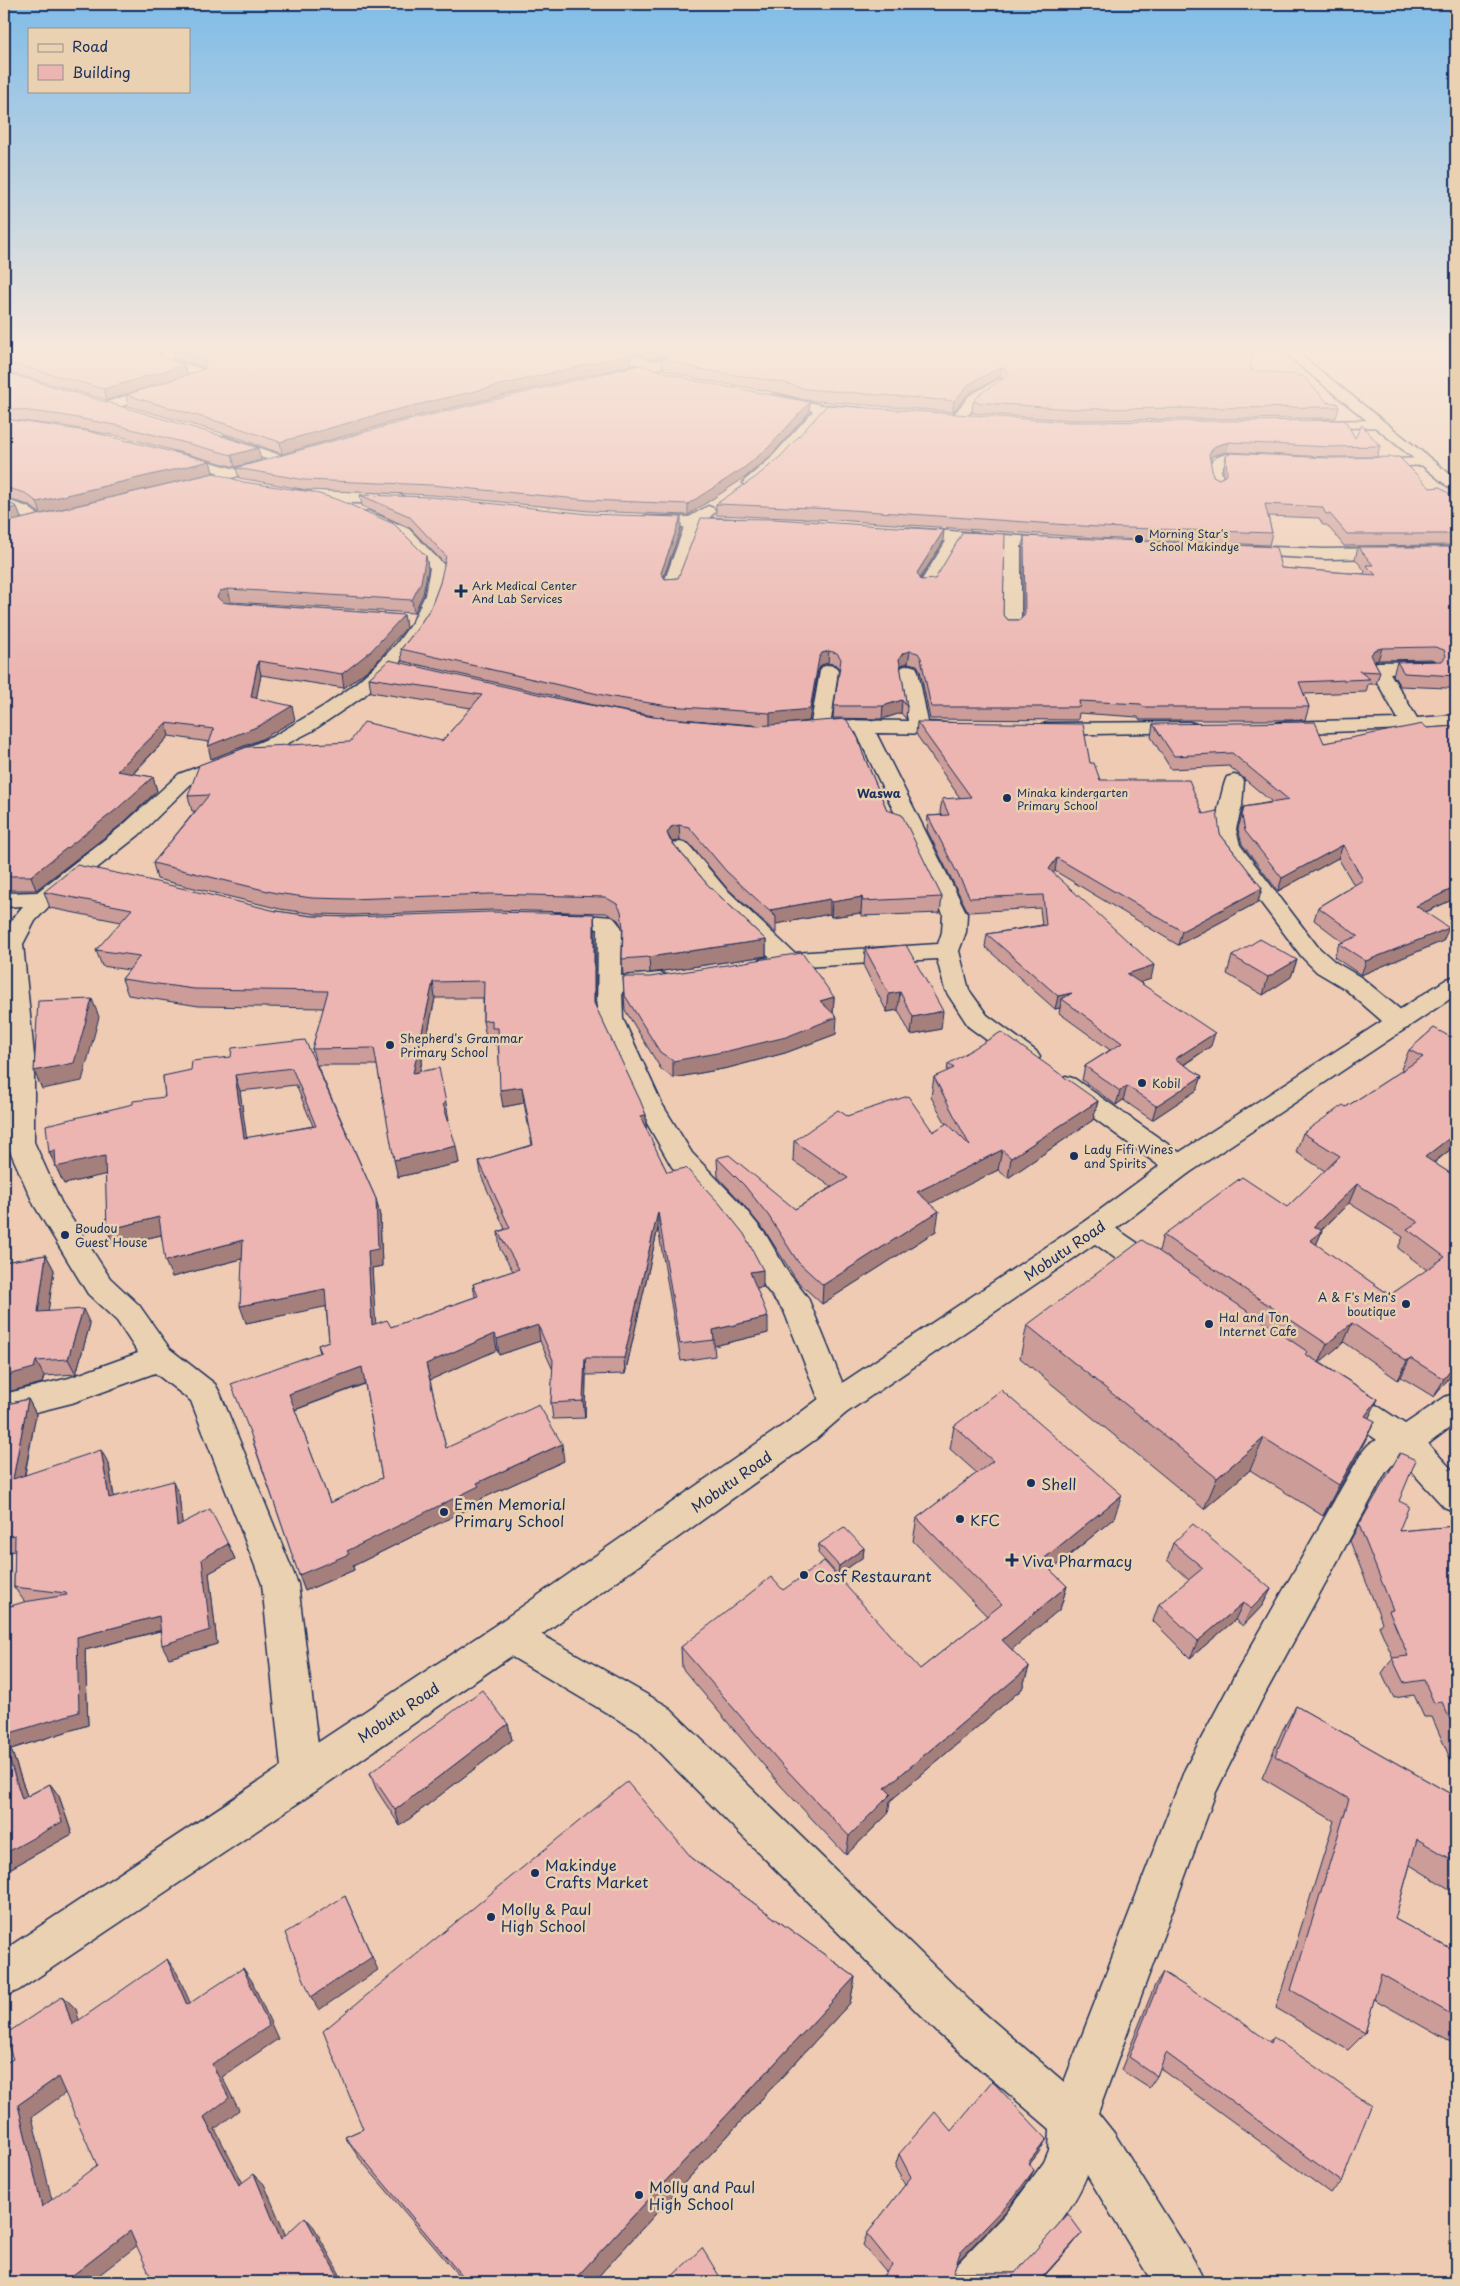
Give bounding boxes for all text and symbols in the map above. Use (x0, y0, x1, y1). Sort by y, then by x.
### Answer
legend (28, 28, 190, 92)
text: Road (72, 34, 108, 57)
text: Building (72, 60, 131, 83)
place label: Morning Star's School Makindye (1149, 525, 1239, 555)
marker: Morning Star's School Makindye (1133, 533, 1145, 545)
place label: Ark Medical Center And Lab Services (472, 577, 578, 607)
marker: Ark Medical Center And Lab Services (454, 584, 468, 598)
district label: Waswa (857, 784, 901, 802)
place label: Minaka kindergarten Primary School (1017, 784, 1128, 814)
marker: Minaka kindergarten Primary School (1001, 792, 1013, 804)
place label: Shepherd's Grammar Primary School (400, 1029, 524, 1061)
marker: Shepherd's Grammar Primary School (384, 1039, 396, 1051)
place label: Kobil (1152, 1074, 1181, 1092)
marker: Kobil (1136, 1077, 1148, 1089)
place label: Lady Fifi Wines and Spirits (1084, 1140, 1174, 1172)
marker: Lady Fifi Wines and Spirits (1068, 1150, 1080, 1162)
street label: Mobutu Road (1018, 1214, 1110, 1286)
place label: Boudou Guest House (75, 1219, 148, 1251)
marker: Boudou Guest House (59, 1229, 71, 1241)
place label: A & F's Men's boutique (1318, 1288, 1397, 1320)
marker: A & F's Men's boutique (1400, 1298, 1412, 1310)
place label: Hal and Ton Internet Cafe (1219, 1308, 1297, 1340)
marker: Hal and Ton Internet Cafe (1203, 1318, 1215, 1330)
street label: Mobutu Road (686, 1444, 776, 1518)
place label: Shell (1041, 1472, 1076, 1495)
marker: Shell (1025, 1477, 1037, 1489)
place label: Emen Memorial Primary School (454, 1492, 566, 1532)
marker: Emen Memorial Primary School (438, 1506, 450, 1518)
place label: KFC (970, 1508, 1000, 1531)
marker: KFC (954, 1513, 966, 1525)
place label: Viva Pharmacy (1022, 1549, 1132, 1572)
marker: Viva Pharmacy (1006, 1554, 1018, 1566)
place label: Cosf Restaurant (814, 1564, 932, 1587)
marker: Cosf Restaurant (798, 1569, 810, 1581)
street label: Mobutu Road (352, 1676, 444, 1748)
place label: Makindye Crafts Market (545, 1853, 648, 1893)
marker: Makindye Crafts Market (529, 1867, 541, 1879)
place label: Molly & Paul High School (501, 1897, 591, 1937)
marker: Molly & Paul High School (485, 1911, 497, 1923)
place label: Molly and Paul High School (649, 2175, 755, 2215)
marker: Molly and Paul High School (633, 2189, 645, 2201)

